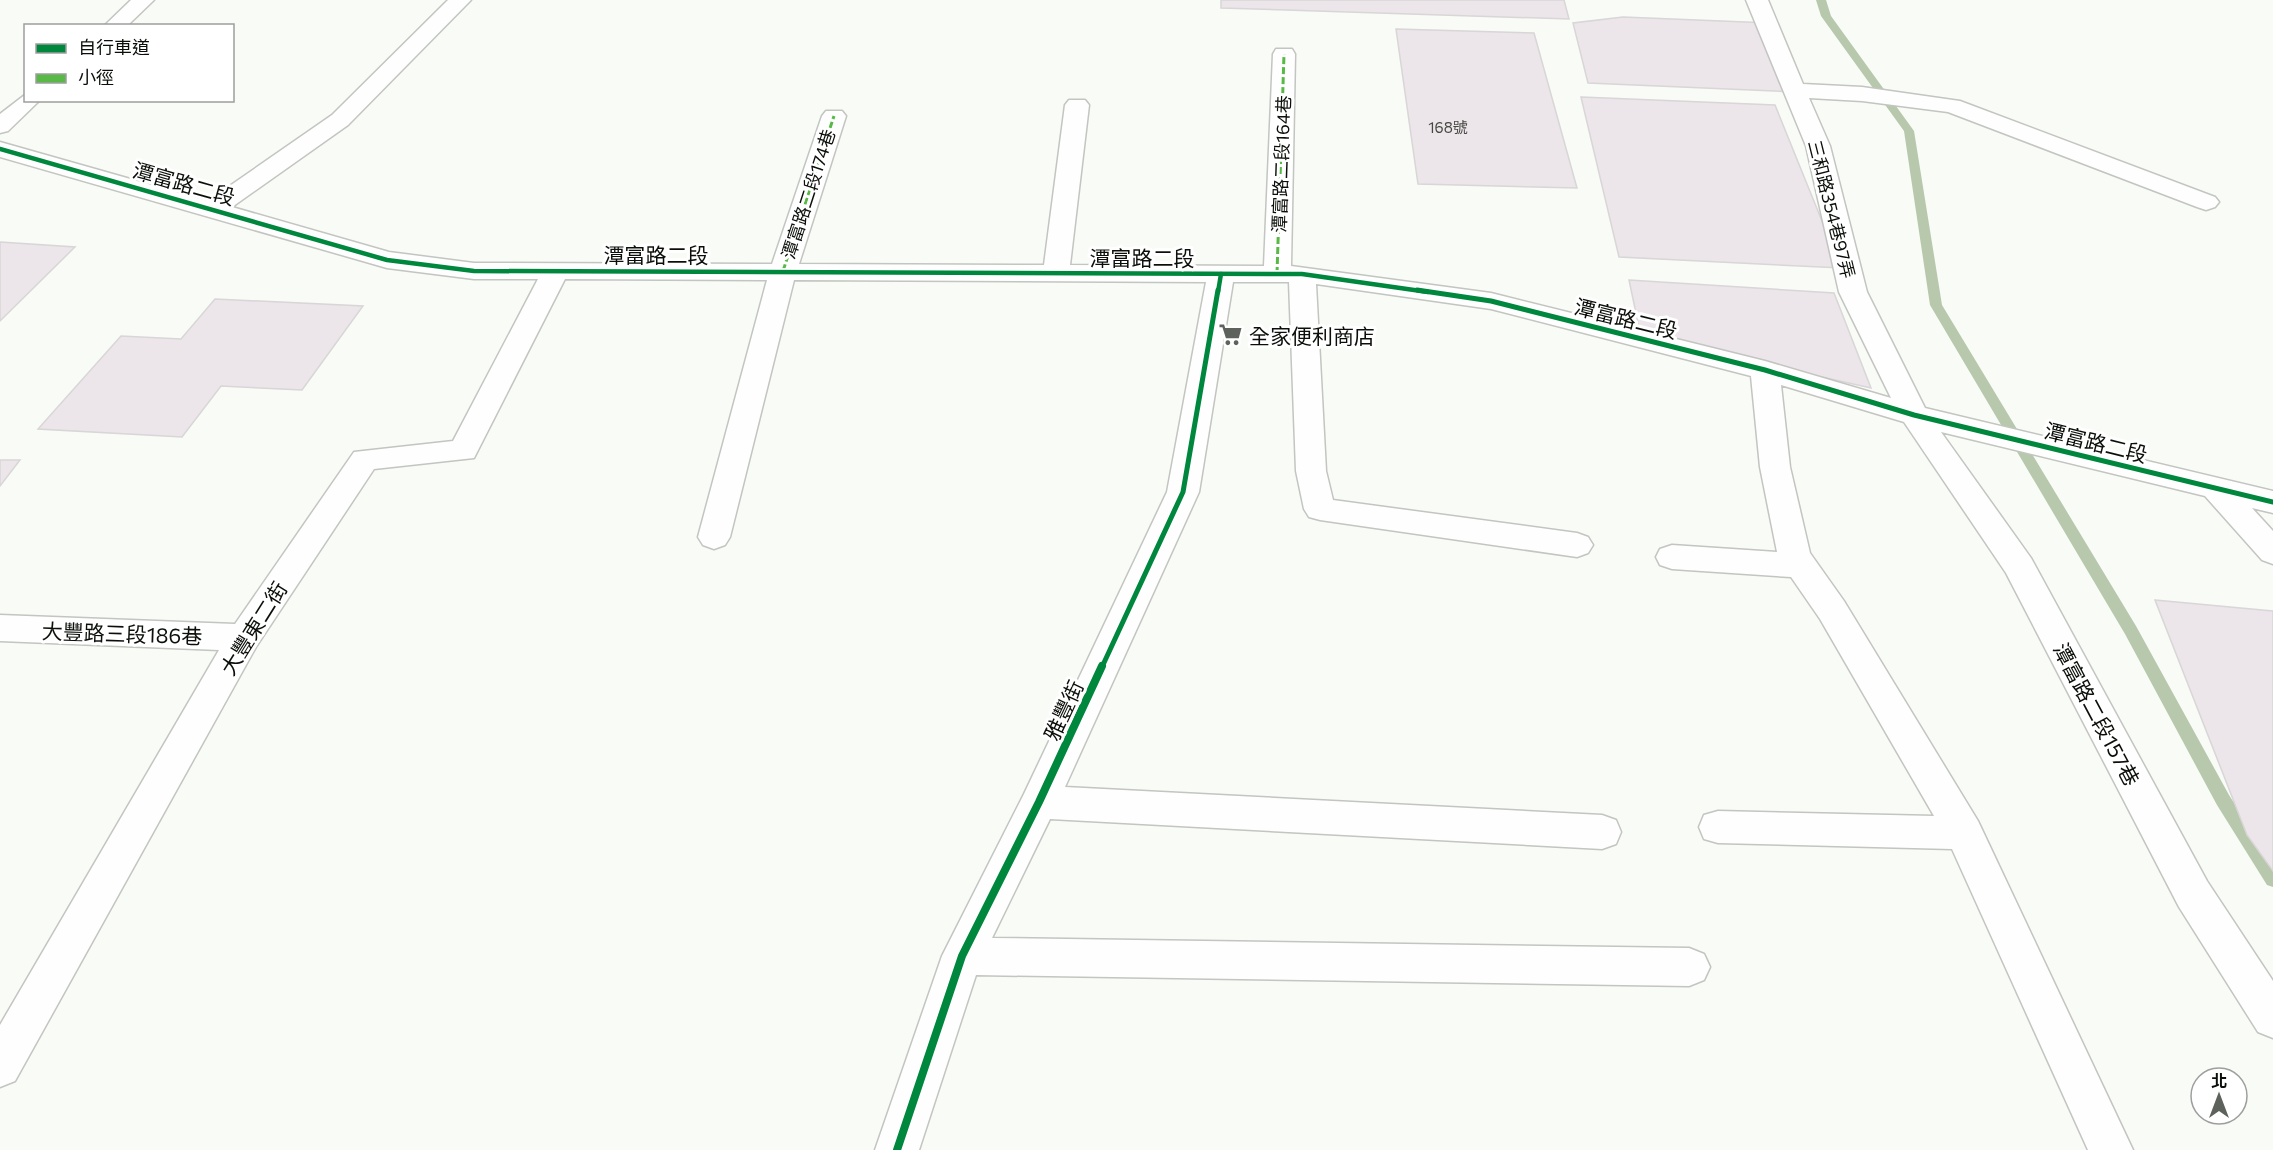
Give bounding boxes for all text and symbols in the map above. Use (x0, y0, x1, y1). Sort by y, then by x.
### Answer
legend (24, 24, 234, 102)
text: 自行車道 (78, 36, 150, 58)
text: 小徑 (78, 66, 114, 88)
street label: 潭富路二段164巷 (1268, 95, 1294, 233)
house number: 168號 (1428, 118, 1468, 136)
street label: 潭富路二段174巷 (777, 126, 839, 262)
street label: 三和路354巷97弄 (1804, 138, 1860, 280)
street label: 潭富路二段 (130, 157, 238, 209)
street label: 潭富路二段 (604, 242, 709, 267)
street label: 潭富路二段 (1090, 245, 1195, 270)
street label: 潭富路二段 (1572, 293, 1680, 343)
supermarket icon: 全家便利商店 (1218, 322, 1244, 348)
place label: 全家便利商店 (1249, 323, 1375, 348)
street label: 潭富路二段 (2042, 417, 2150, 467)
street label: 大豐東二街 (215, 577, 291, 679)
street label: 大豐路三段186巷 (41, 618, 203, 648)
street label: 潭富路二段157巷 (2049, 638, 2145, 790)
street label: 雅豐街 (1038, 676, 1088, 744)
north arrow (2189, 1066, 2249, 1126)
text: 北 (2211, 1071, 2227, 1090)

